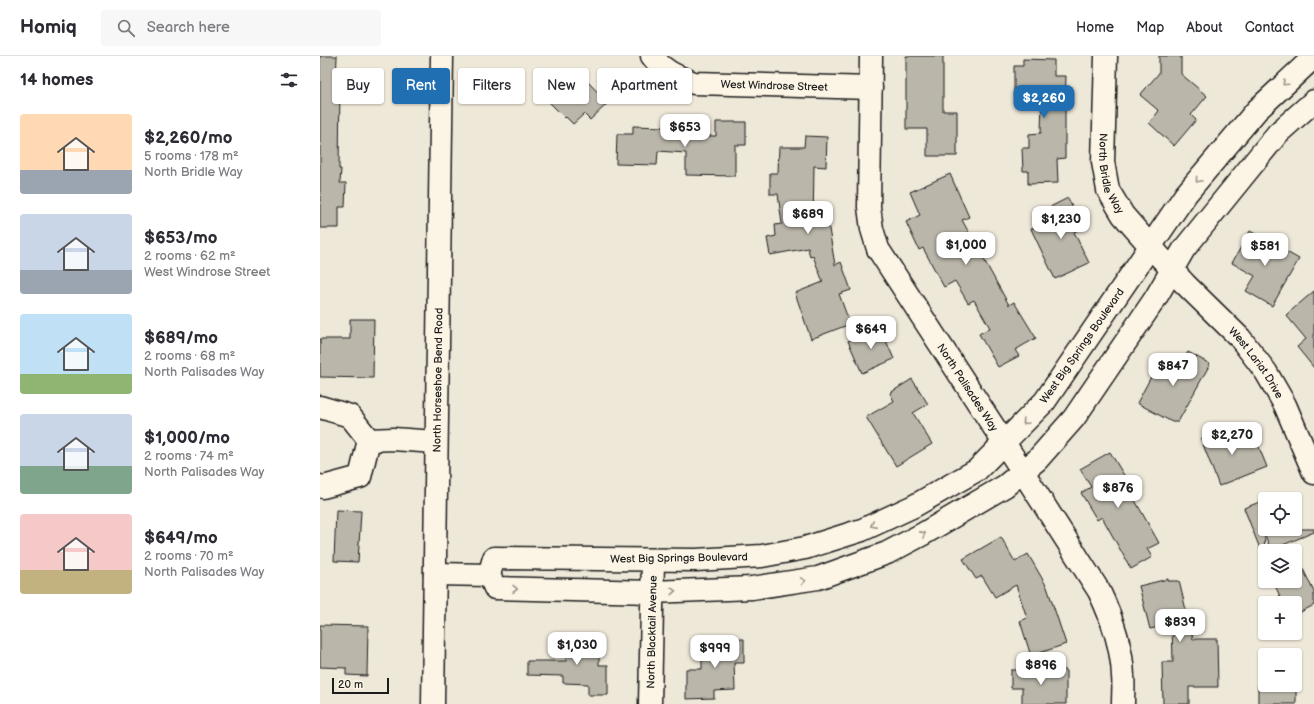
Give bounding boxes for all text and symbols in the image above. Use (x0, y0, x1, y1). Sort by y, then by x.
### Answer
search box (101, 10, 381, 46)
text: Homiq (20, 16, 77, 39)
icon: search (115, 17, 137, 39)
text: Search here (147, 18, 230, 37)
text: Home (1076, 19, 1114, 36)
text: Map (1136, 19, 1164, 36)
text: About (1186, 19, 1223, 36)
text: Contact (1245, 19, 1294, 36)
chip: Buy (332, 68, 384, 104)
chip: Rent (392, 68, 450, 104)
chip: Filters (458, 68, 525, 104)
chip: New (533, 68, 589, 104)
chip: Apartment (597, 68, 692, 104)
icon: filters (278, 69, 300, 91)
text: 14 homes (20, 70, 93, 90)
street label: West Windrose Street (721, 77, 828, 93)
one-way arrow (1282, 79, 1290, 86)
pin: $2,260 (1011, 85, 1077, 119)
text: $2,260 (1022, 90, 1066, 106)
pin: $653 (661, 114, 709, 148)
text: $653 (669, 119, 701, 135)
text: $2,260/mo (144, 128, 232, 148)
icon: home (52, 130, 100, 178)
street label: North Bridle Way (1096, 133, 1127, 216)
text: 5 rooms · 178 m² (144, 148, 239, 164)
text: North Bridle Way (144, 164, 243, 180)
one-way arrow (1196, 175, 1203, 183)
pin: $689 (784, 201, 832, 235)
text: $689 (792, 206, 824, 222)
pin: $1,230 (1028, 206, 1094, 240)
text: $1,230 (1041, 211, 1081, 227)
text: $653/mo (144, 228, 217, 248)
icon: home (52, 230, 100, 278)
pin: $1,000 (933, 232, 999, 266)
pin: $581 (1241, 233, 1289, 267)
text: $1,000 (945, 237, 987, 253)
text: $581 (1250, 238, 1280, 254)
text: 2 rooms · 62 m² (144, 248, 236, 264)
text: West Windrose Street (144, 264, 270, 280)
street label: West Big Springs Boulevard (1037, 286, 1127, 406)
street label: North Horseshoe Bend Road (430, 308, 445, 453)
pin: $649 (847, 316, 895, 350)
text: $649 (855, 321, 887, 337)
street label: West Lariat Drive (1226, 324, 1286, 401)
text: $689/mo (144, 328, 218, 348)
icon: home (52, 330, 100, 378)
street label: North Palisades Way (935, 341, 1001, 434)
text: 2 rooms · 68 m² (144, 348, 235, 364)
pin: $847 (1149, 353, 1197, 387)
text: $847 (1157, 358, 1189, 374)
text: North Palisades Way (144, 364, 264, 380)
one-way arrow (1022, 417, 1030, 425)
pin: $2,270 (1199, 422, 1265, 456)
text: $2,270 (1211, 427, 1253, 443)
text: $1,000/mo (144, 428, 230, 448)
icon: home (52, 430, 100, 478)
text: 2 rooms · 74 m² (144, 448, 234, 464)
text: North Palisades Way (144, 464, 264, 480)
pin: $876 (1094, 475, 1142, 509)
text: $876 (1102, 480, 1134, 496)
map controls (1258, 492, 1302, 692)
button: locate (1258, 492, 1302, 536)
one-way arrow (869, 520, 877, 528)
text: $649/mo (144, 528, 218, 548)
icon: home (52, 530, 100, 578)
one-way arrow (919, 531, 926, 538)
button: layers (1258, 544, 1302, 588)
text: 2 rooms · 70 m² (144, 548, 234, 564)
street label: West Big Springs Boulevard (610, 550, 748, 566)
text: North Palisades Way (144, 564, 264, 580)
street label: North Blacktail Avenue (644, 575, 659, 689)
one-way arrow (800, 577, 806, 585)
one-way arrow (512, 585, 518, 593)
one-way arrow (670, 587, 676, 595)
button: + (1258, 596, 1302, 640)
pin: $839 (1156, 609, 1204, 643)
text: $839 (1164, 614, 1196, 630)
pin: $1,030 (544, 632, 610, 666)
pin: $999 (691, 635, 739, 669)
text: $1,030 (557, 637, 597, 653)
text: $999 (699, 640, 731, 656)
button: − (1258, 648, 1302, 692)
pin: $896 (1017, 652, 1065, 686)
text: $896 (1025, 657, 1057, 673)
scale bar (332, 676, 389, 695)
text: 20 m (338, 678, 363, 691)

